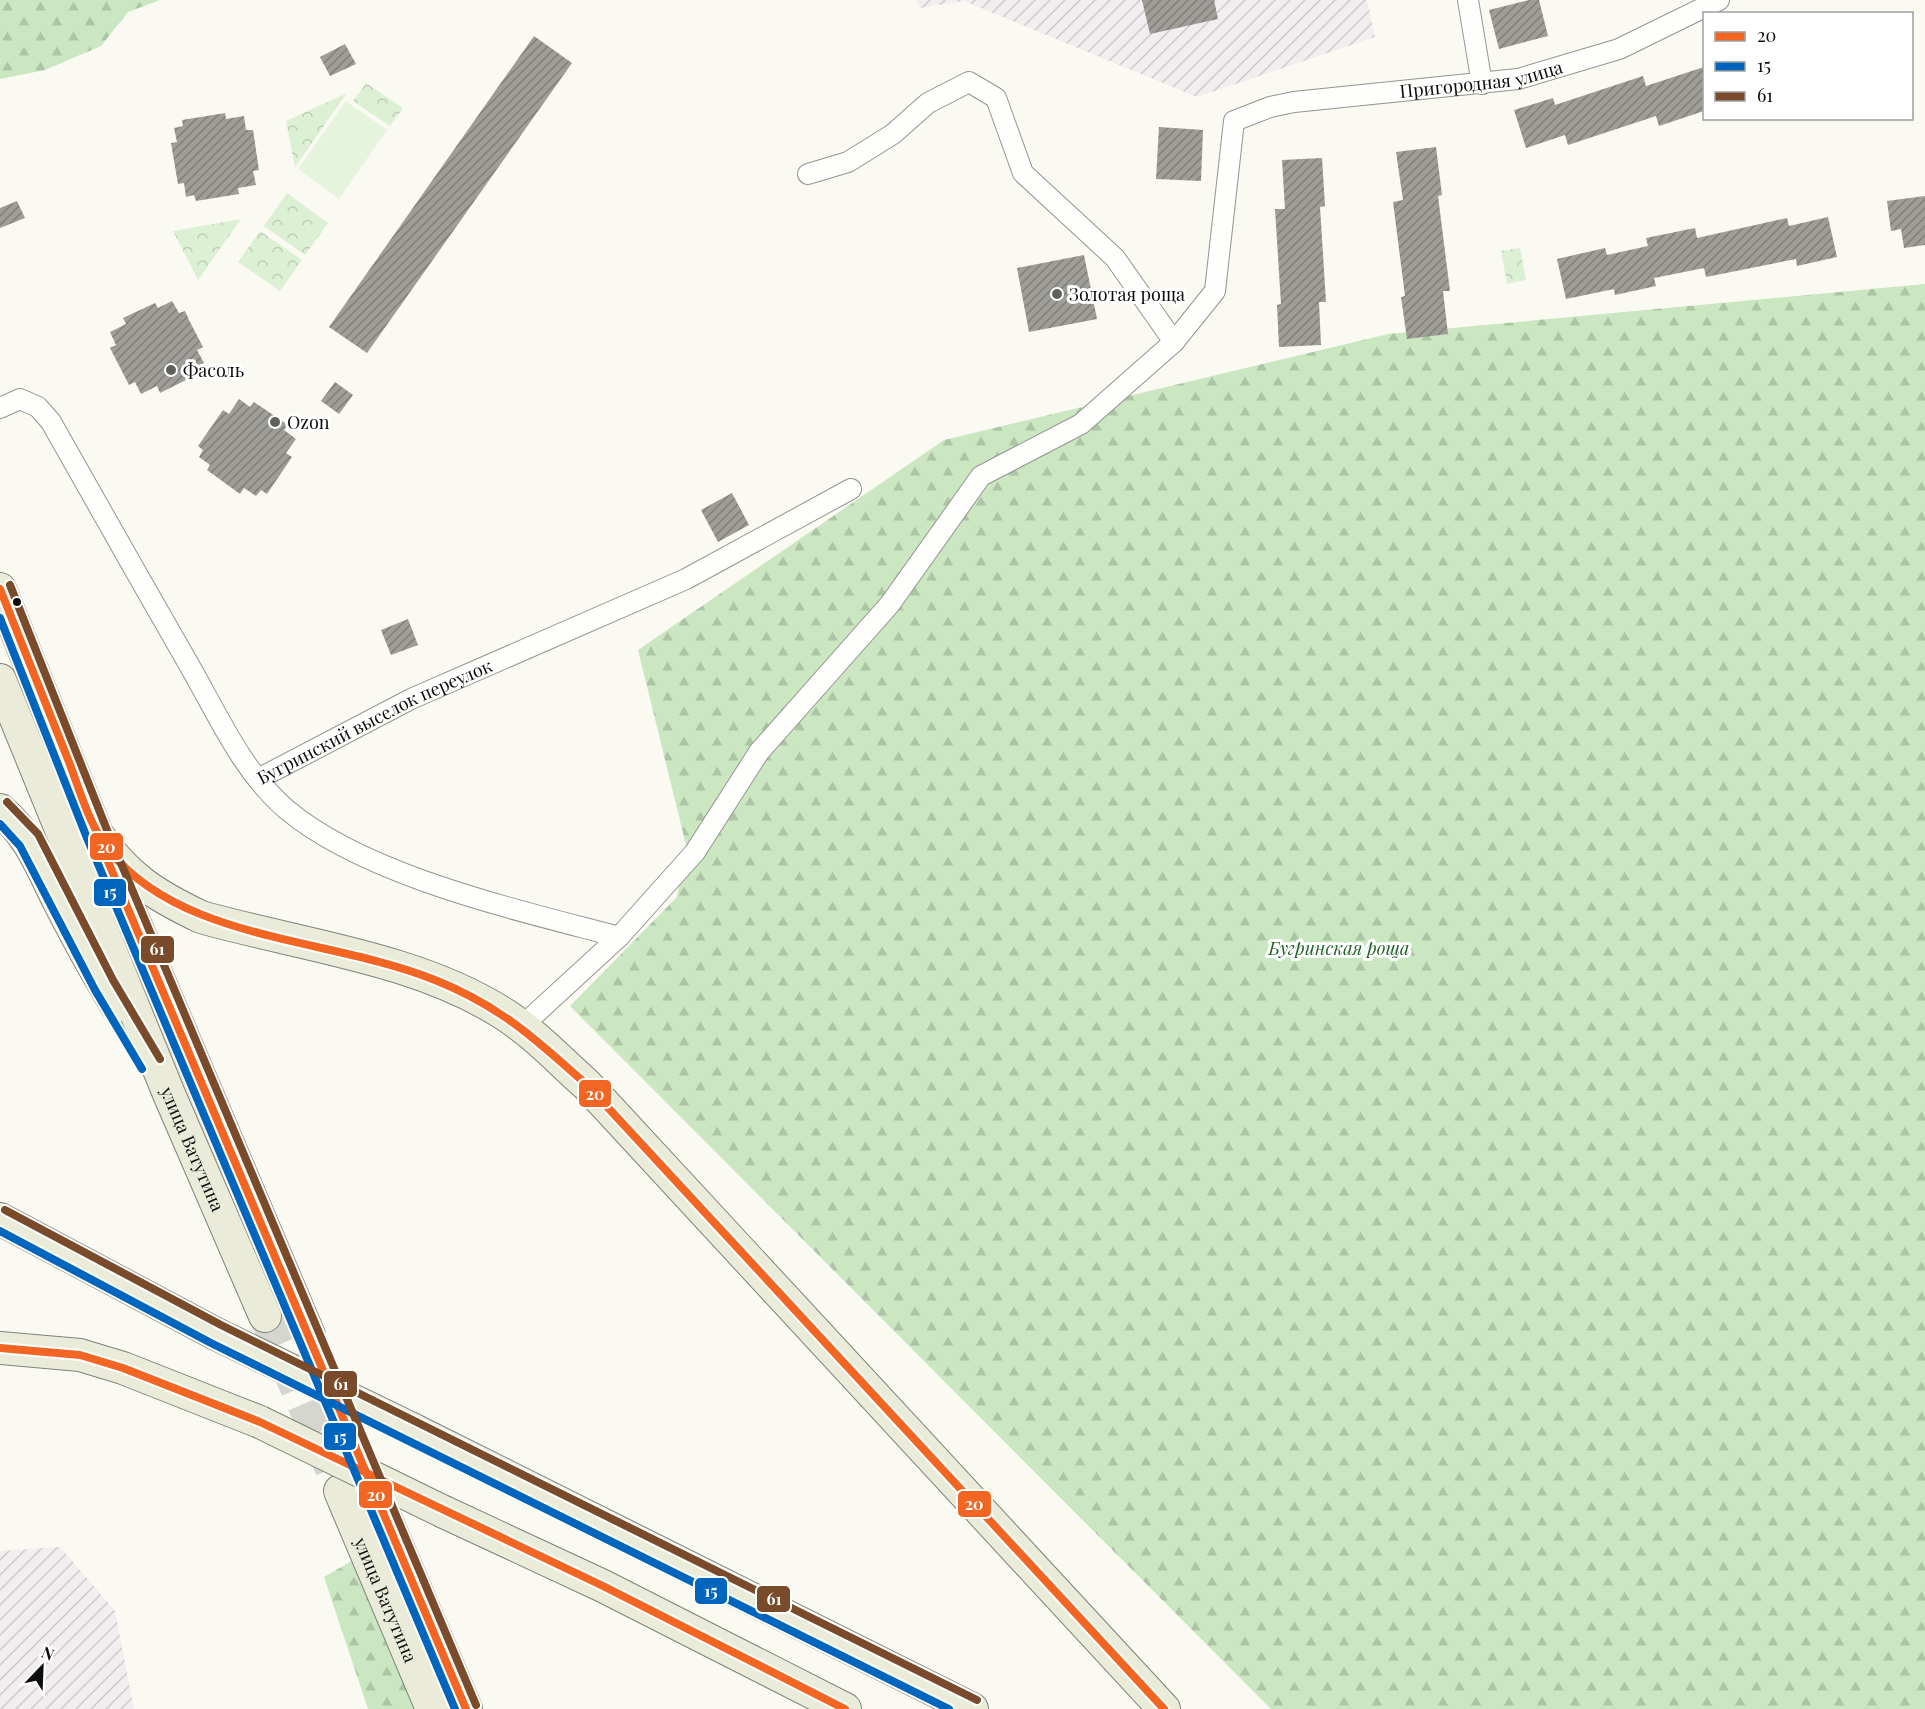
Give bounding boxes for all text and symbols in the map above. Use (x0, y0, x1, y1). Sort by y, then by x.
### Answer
legend (1703, 12, 1913, 120)
text: 20 (1757, 23, 1776, 47)
text: 15 (1757, 53, 1771, 77)
street label: Пригородная улица (1398, 54, 1565, 103)
text: 61 (1757, 83, 1773, 107)
place label: Золотая роща (1069, 282, 1185, 306)
marker: Золотая роща (1050, 287, 1064, 301)
place label: Фасоль (183, 358, 244, 382)
marker: Фасоль (164, 363, 178, 377)
place label: Ozon (287, 410, 330, 434)
marker: Ozon (268, 415, 282, 429)
unlabelled marker (11, 596, 23, 608)
street label: Бугринский выселок переулок (253, 653, 496, 790)
line badge: 20 (89, 832, 124, 861)
text: 20 (97, 836, 115, 857)
line badge: 15 (93, 878, 127, 907)
text: 15 (103, 881, 117, 902)
line badge: 61 (140, 935, 175, 964)
park label: Бугринская роща (1267, 936, 1410, 960)
text: 61 (149, 938, 165, 959)
line badge: 20 (578, 1079, 612, 1108)
street label: улица Ватутина (155, 1082, 230, 1215)
text: 20 (586, 1083, 604, 1104)
line badge: 61 (323, 1370, 358, 1398)
text: 61 (333, 1373, 349, 1394)
line badge: 15 (323, 1422, 357, 1451)
text: 15 (333, 1426, 347, 1447)
line badge: 20 (358, 1480, 393, 1509)
text: 20 (367, 1484, 385, 1505)
line badge: 20 (957, 1490, 992, 1518)
text: 20 (965, 1493, 983, 1514)
street label: улица Ватутина (348, 1533, 423, 1666)
line badge: 15 (694, 1577, 728, 1605)
text: 15 (704, 1580, 718, 1601)
line badge: 61 (756, 1585, 791, 1613)
text: 61 (766, 1588, 782, 1609)
north arrow (12, 1637, 72, 1697)
text: N (39, 1641, 58, 1665)

